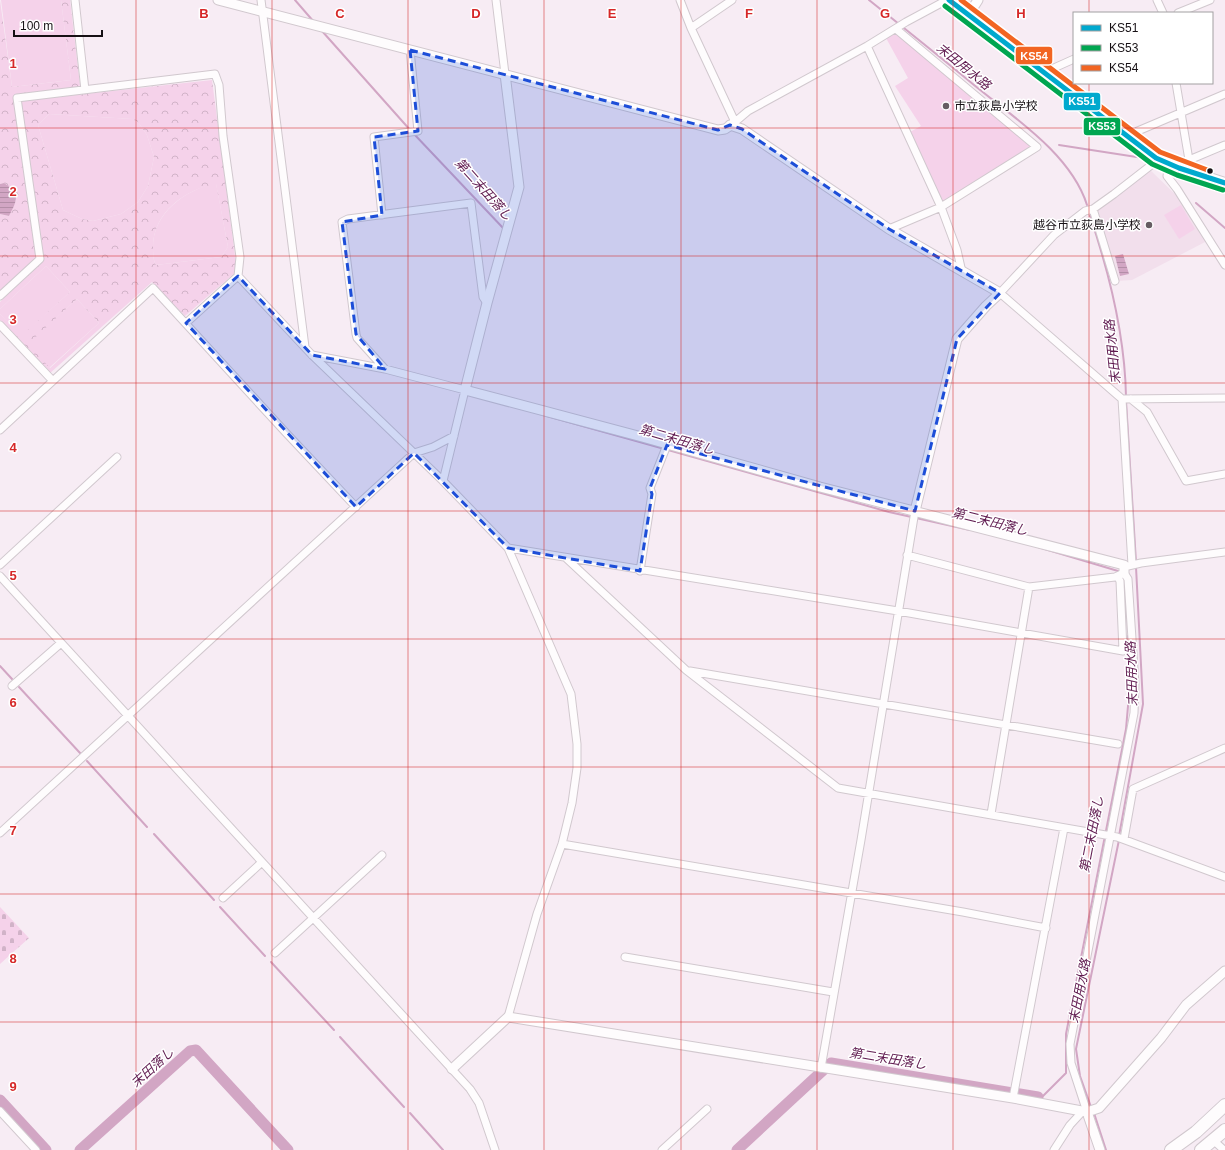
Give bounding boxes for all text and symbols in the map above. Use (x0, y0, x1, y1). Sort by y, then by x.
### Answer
text: B (199, 6, 209, 21)
text: C (335, 6, 345, 21)
text: D (471, 6, 481, 21)
text: E (608, 6, 617, 21)
text: F (745, 6, 753, 21)
text: G (880, 6, 890, 21)
text: H (1016, 6, 1026, 21)
scale bar (14, 12, 102, 38)
legend (1073, 12, 1213, 84)
text: 100 m (20, 19, 53, 33)
text: KS51 (1109, 21, 1139, 35)
water label: 末田用水路 (934, 40, 994, 93)
text: KS53 (1109, 41, 1139, 55)
line badge: KS54 (1015, 46, 1053, 65)
text: KS54 (1020, 50, 1049, 62)
text: 1 (9, 56, 17, 71)
text: KS54 (1109, 61, 1139, 75)
line badge: KS51 (1063, 92, 1101, 111)
text: KS51 (1068, 95, 1096, 107)
place label: 市立荻島小学校 (954, 99, 1038, 113)
marker: 市立荻島小学校 (941, 101, 951, 111)
line badge: KS53 (1083, 117, 1121, 136)
text: KS53 (1088, 120, 1116, 132)
water label: 第二末田落し (452, 155, 515, 223)
unlabelled marker (1205, 166, 1215, 176)
text: 2 (9, 184, 17, 199)
place label: 越谷市立荻島小学校 (1033, 218, 1141, 232)
marker: 越谷市立荻島小学校 (1144, 220, 1154, 230)
text: 3 (9, 312, 17, 327)
water label: 末田用水路 (1102, 318, 1123, 385)
water label: 第二末田落し (637, 422, 716, 457)
text: 4 (9, 440, 17, 455)
water label: 第二末田落し (950, 505, 1030, 538)
text: 5 (9, 568, 17, 583)
water label: 末田用水路 (1123, 640, 1140, 707)
text: 6 (9, 695, 17, 710)
water label: 第二末田落し (1077, 794, 1106, 874)
text: 7 (9, 823, 17, 838)
text: 8 (9, 951, 17, 966)
water label: 末田用水路 (1066, 957, 1093, 1024)
water label: 末田落し (128, 1044, 177, 1090)
water label: 第二末田落し (848, 1045, 928, 1072)
text: 9 (9, 1079, 17, 1094)

